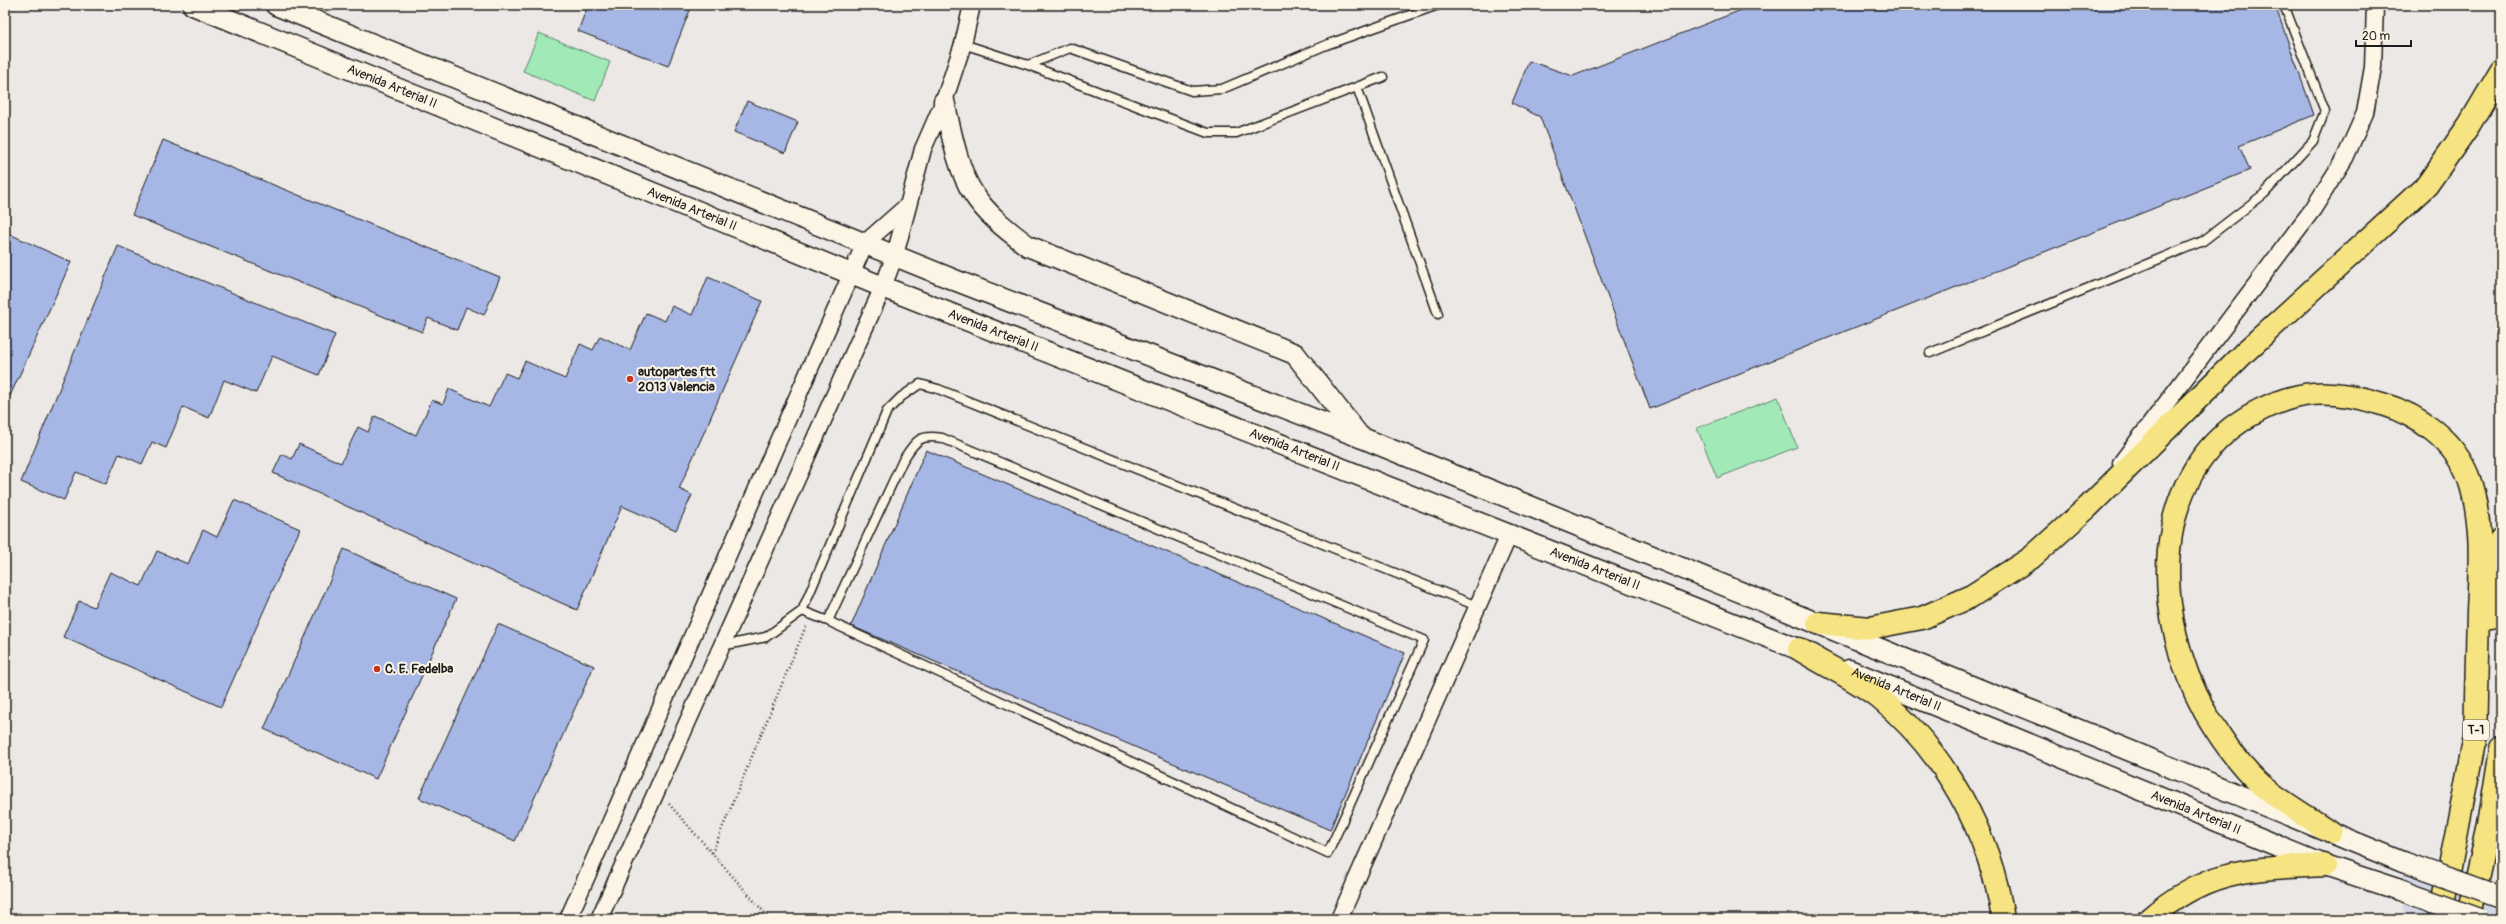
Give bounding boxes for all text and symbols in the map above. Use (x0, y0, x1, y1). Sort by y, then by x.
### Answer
scale bar (2356, 22, 2411, 48)
text: 20 m (2362, 29, 2391, 44)
street label: Avenida Arterial II (345, 61, 439, 112)
street label: Avenida Arterial II (645, 183, 739, 234)
street label: Avenida Arterial II (946, 306, 1041, 356)
place label: autopartes ftt 2013 Valencia (638, 364, 716, 395)
marker: autopartes ftt 2013 Valencia (625, 374, 635, 384)
street label: Avenida Arterial II (1247, 425, 1342, 475)
street label: Avenida Arterial II (1547, 544, 1642, 594)
place label: C. E. Fedelba (385, 661, 453, 677)
marker: C. E. Fedelba (372, 664, 382, 674)
street label: Avenida Arterial II (1849, 664, 1943, 715)
road number: T-1 (2463, 720, 2489, 740)
street label: Avenida Arterial II (2149, 787, 2243, 838)

